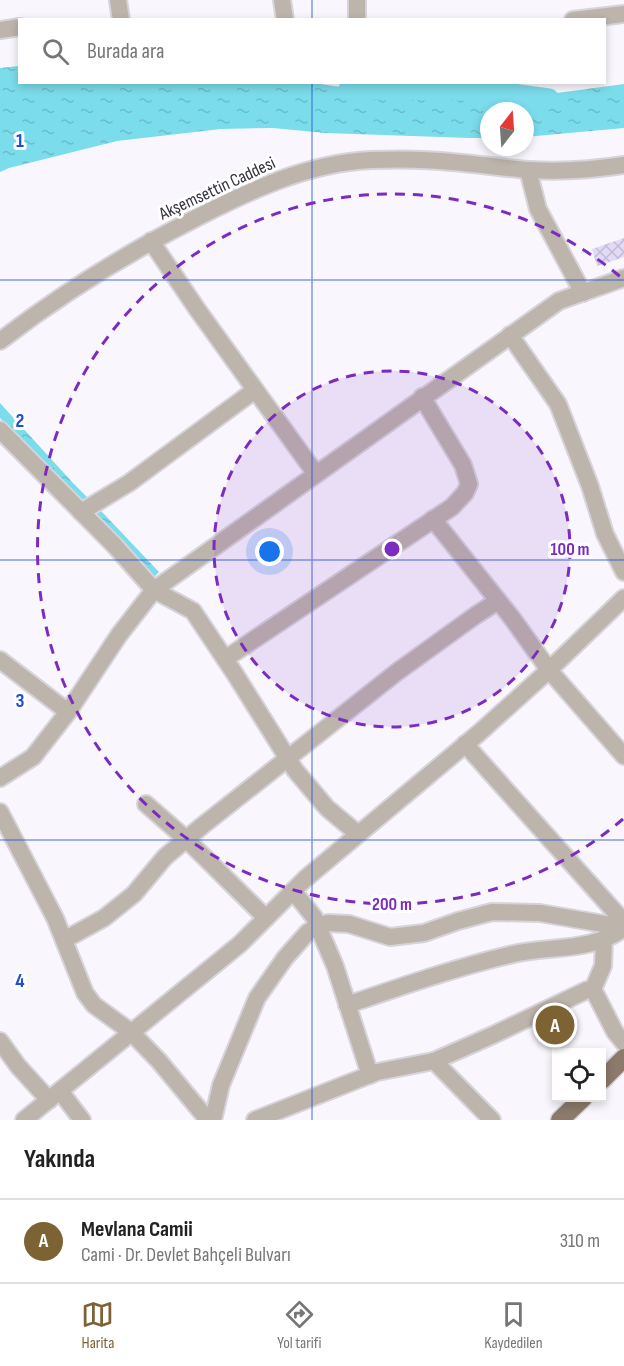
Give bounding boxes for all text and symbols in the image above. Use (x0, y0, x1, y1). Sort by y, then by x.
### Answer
search box (18, 18, 606, 84)
icon: search (39, 35, 72, 68)
text: Burada ara (87, 38, 164, 65)
north arrow (480, 102, 534, 156)
text: 1 (16, 129, 24, 153)
street label: Akşemsettin Caddesi (155, 152, 279, 225)
text: 2 (16, 409, 24, 433)
your location (255, 537, 284, 566)
centre of rings (382, 539, 402, 559)
text: 100 m (551, 539, 590, 560)
text: 3 (16, 689, 25, 713)
text: 200 m (372, 894, 412, 915)
text: 4 (15, 969, 25, 993)
pin: A (536, 1002, 574, 1048)
map controls (552, 1048, 606, 1102)
button: locate (552, 1048, 606, 1102)
text: Yakında (24, 1144, 95, 1175)
text: Mevlana Camii (81, 1216, 193, 1243)
text: A (39, 1229, 48, 1253)
text: 310 m (560, 1229, 600, 1253)
text: Cami · Dr. Devlet Bahçeli Bulvarı (81, 1243, 291, 1267)
tab: Harita (81, 1298, 114, 1353)
tab: Yol tarifi (277, 1298, 321, 1353)
tab: Kaydedilen (484, 1298, 543, 1353)

